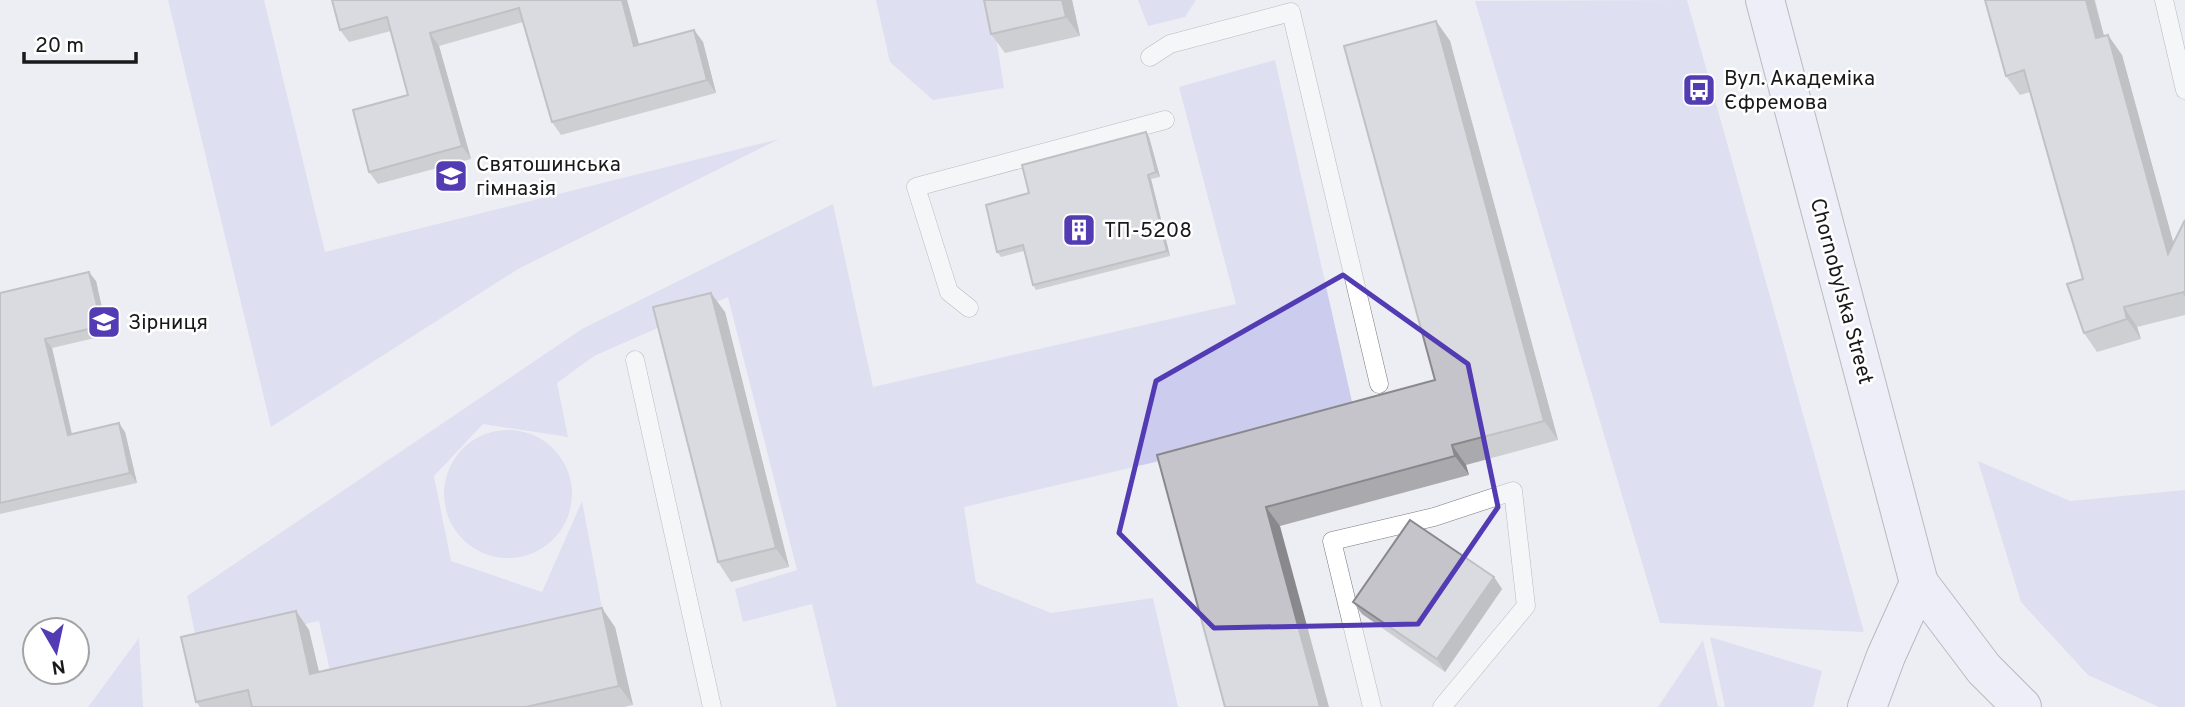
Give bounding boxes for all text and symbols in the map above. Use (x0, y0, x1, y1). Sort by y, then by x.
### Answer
scale bar (24, 21, 136, 65)
text: 20 m (35, 33, 84, 60)
place label: Вул. Академіка Єфремова (1724, 66, 1875, 117)
bus stop icon: Вул. Академіка Єфремова (1680, 71, 1718, 109)
place label: Святошинська гімназія (476, 152, 621, 203)
school or university icon: Святошинська гімназія (432, 157, 470, 195)
street label: Chornobylska Street (1803, 195, 1878, 388)
building icon: ТП-5208 (1060, 211, 1098, 249)
place label: ТП-5208 (1104, 218, 1192, 245)
school or university icon: Зірниця (85, 303, 123, 341)
place label: Зірниця (128, 310, 208, 337)
north arrow (21, 616, 91, 686)
text: N (50, 653, 67, 679)

